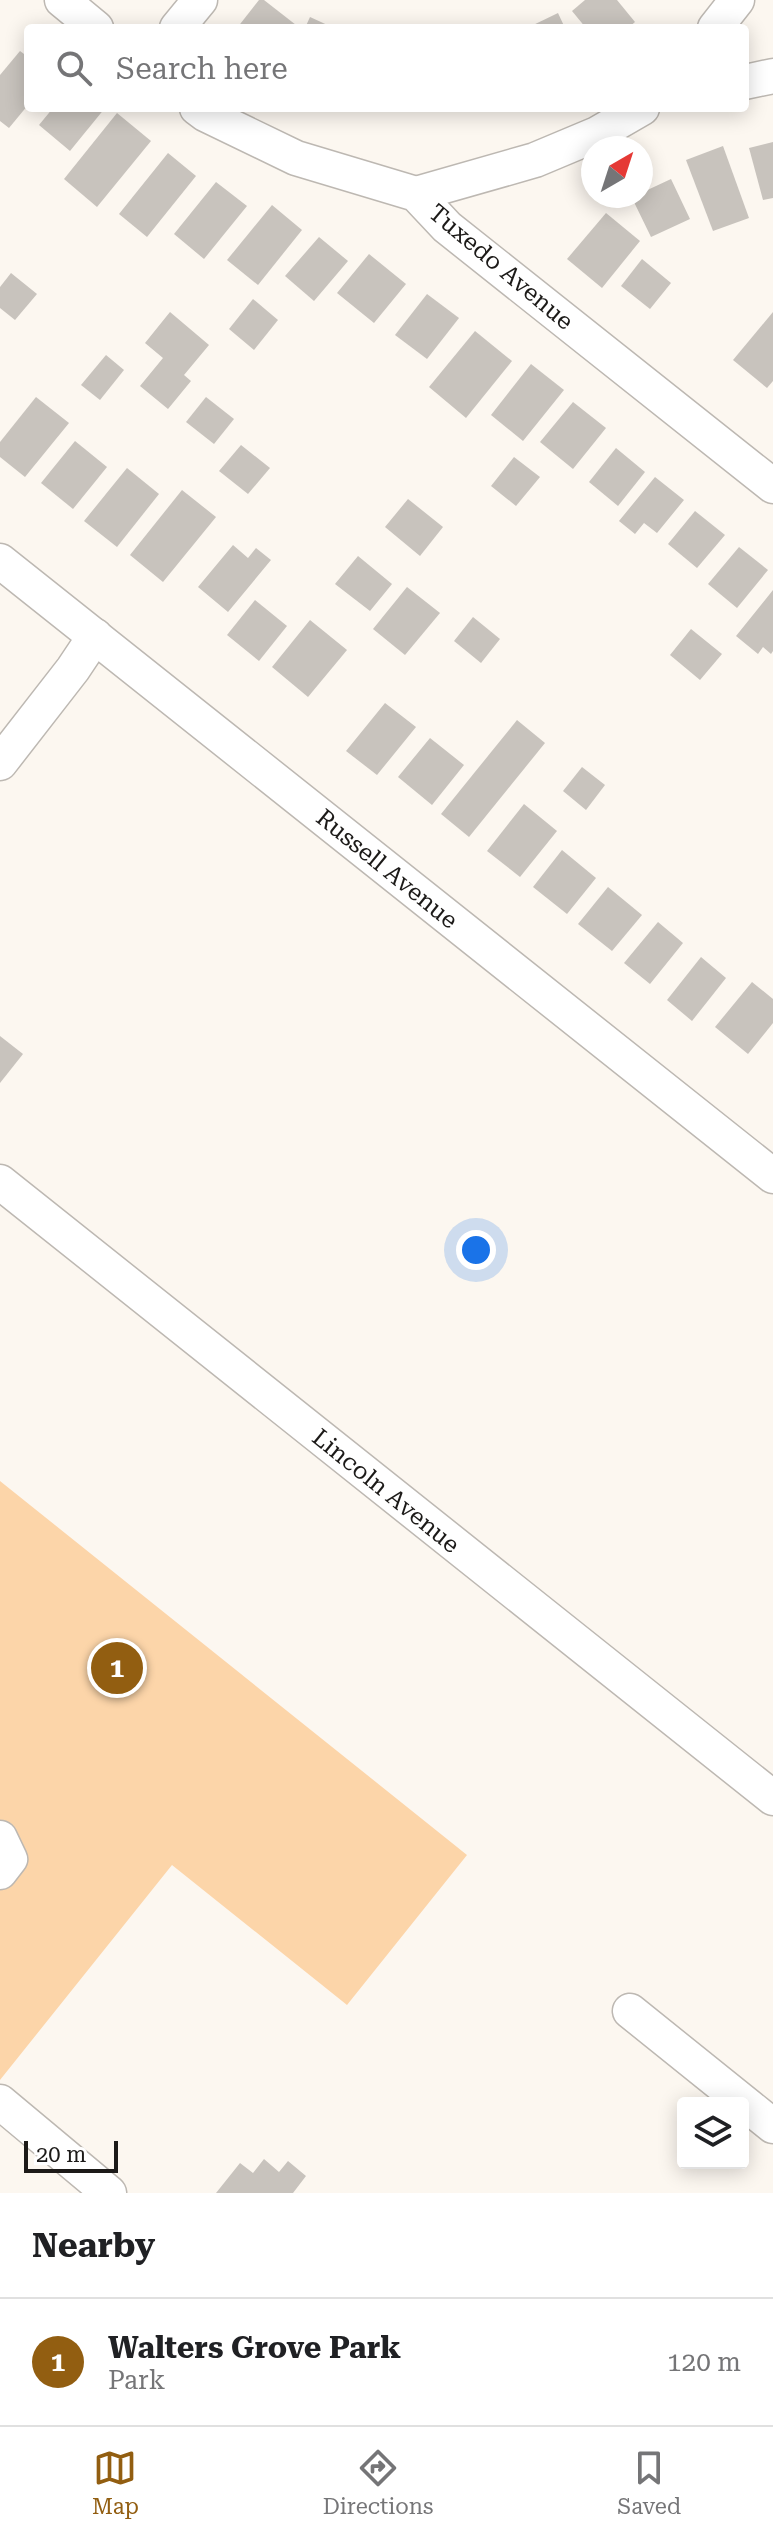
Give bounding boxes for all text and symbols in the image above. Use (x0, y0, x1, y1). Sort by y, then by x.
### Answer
search box (24, 24, 749, 112)
icon: search (52, 46, 96, 90)
text: Search here (116, 51, 288, 86)
north arrow (581, 136, 653, 208)
street label: Tuxedo Avenue (423, 198, 579, 336)
street label: Russell Avenue (311, 803, 463, 935)
your location (456, 1230, 496, 1270)
street label: Lincoln Avenue (307, 1423, 465, 1559)
pin: 1 (91, 1638, 143, 1698)
map controls (677, 2097, 749, 2169)
button: layers (677, 2097, 749, 2169)
scale bar (24, 2137, 118, 2173)
text: 20 m (36, 2142, 86, 2167)
text: Nearby (32, 2225, 155, 2265)
text: Walters Grove Park (108, 2330, 401, 2365)
text: 1 (51, 2347, 65, 2377)
text: 120 m (667, 2347, 741, 2377)
text: Park (108, 2365, 165, 2395)
tab: Map (92, 2446, 139, 2519)
tab: Directions (323, 2446, 434, 2519)
tab: Saved (617, 2446, 681, 2519)

